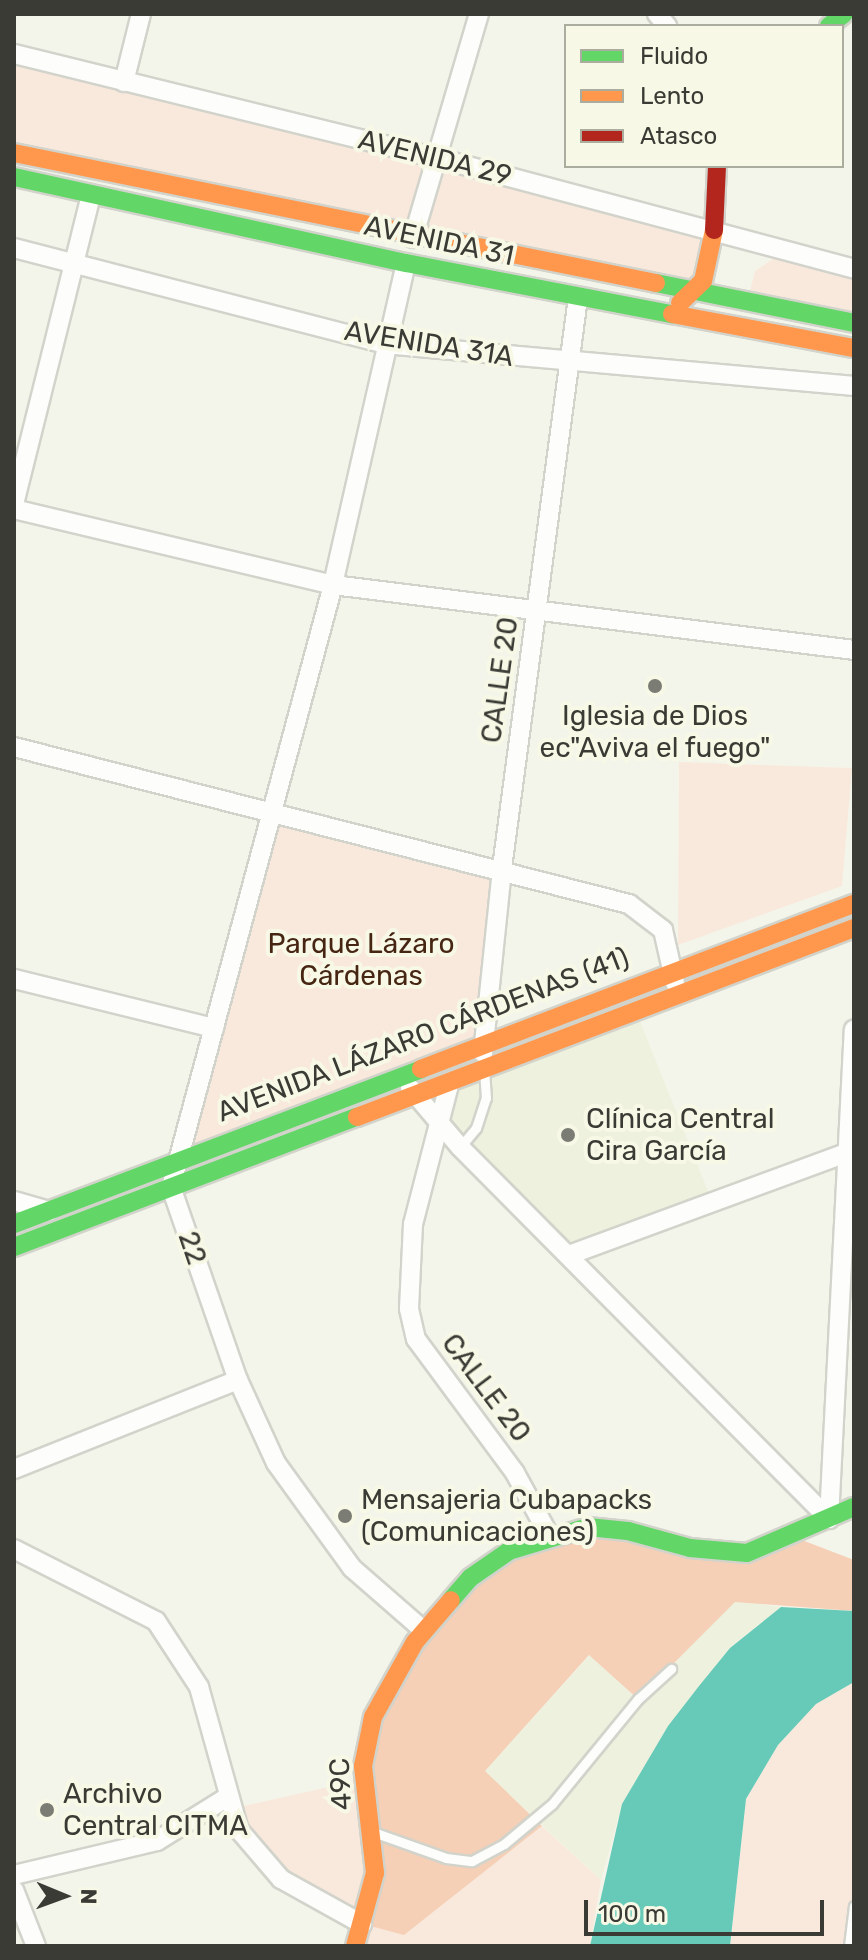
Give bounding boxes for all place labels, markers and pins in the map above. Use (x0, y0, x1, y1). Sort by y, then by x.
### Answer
marker: Iglesia de Dios ec"Aviva el fuego" (646, 677, 664, 695)
place label: Iglesia de Dios ec"Aviva el fuego" (539, 699, 771, 765)
place label: Clínica Central Cira García (586, 1102, 774, 1168)
marker: Clínica Central Cira García (557, 1124, 579, 1146)
place label: Mensajeria Cubapacks (Comunicaciones) (361, 1483, 652, 1549)
marker: Mensajeria Cubapacks (Comunicaciones) (336, 1507, 354, 1525)
place label: Archivo Central CITMA (63, 1777, 248, 1843)
marker: Archivo Central CITMA (38, 1801, 56, 1819)

